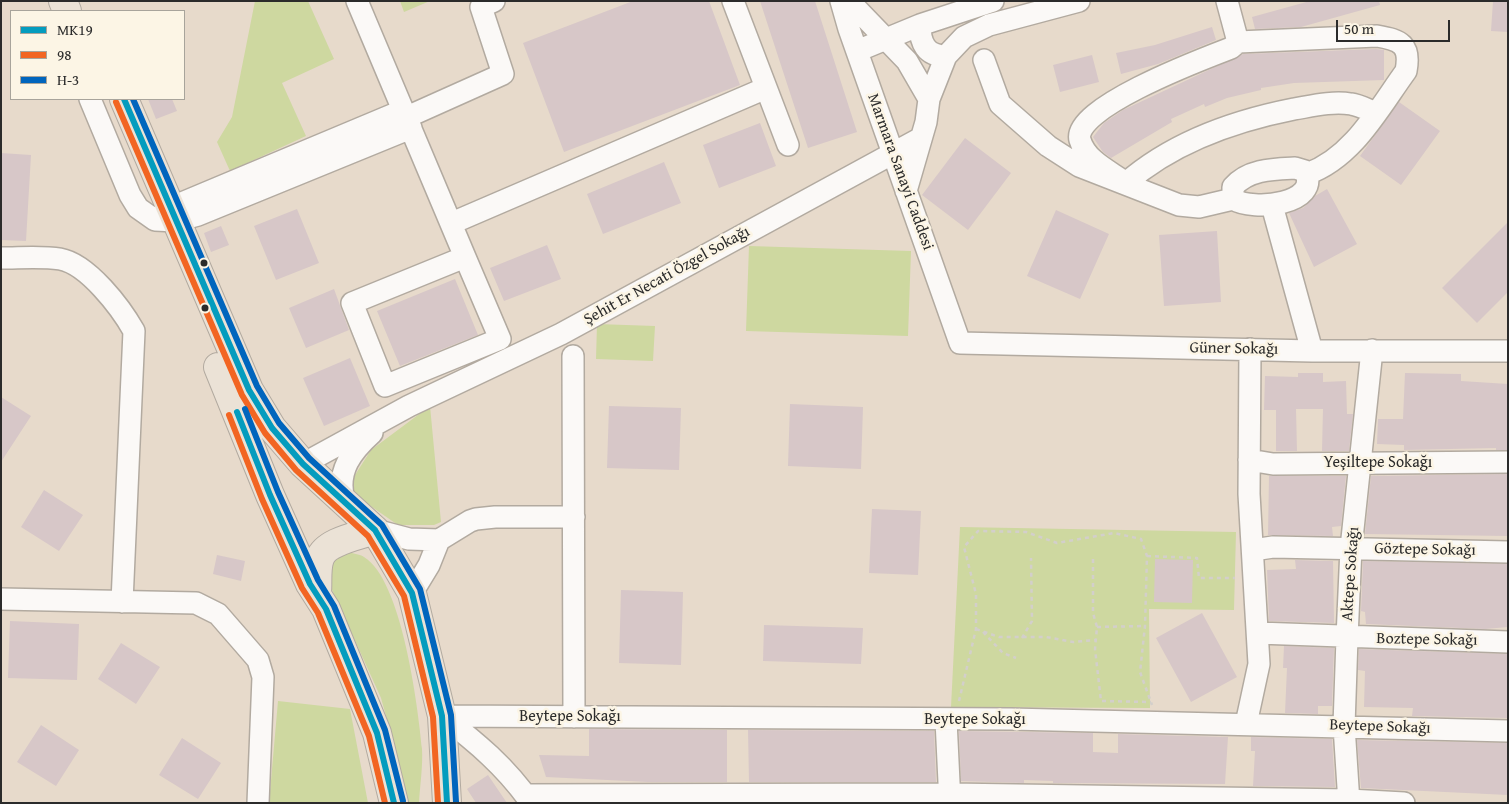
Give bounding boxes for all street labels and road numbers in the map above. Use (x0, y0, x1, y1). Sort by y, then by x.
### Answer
street label: Marmara Sanayi Caddesi (863, 91, 937, 253)
street label: Şehit Er Necati Özgel Sokağı (581, 222, 753, 330)
street label: Güner Sokağı (1189, 339, 1279, 359)
street label: Yeşiltepe Sokağı (1324, 453, 1432, 473)
street label: Aktepe Sokağı (1338, 526, 1364, 622)
street label: Göztepe Sokağı (1374, 540, 1476, 560)
street label: Boztepe Sokağı (1376, 630, 1478, 650)
street label: Beytepe Sokağı (519, 707, 621, 727)
street label: Beytepe Sokağı (924, 710, 1026, 730)
street label: Beytepe Sokağı (1329, 716, 1431, 738)

